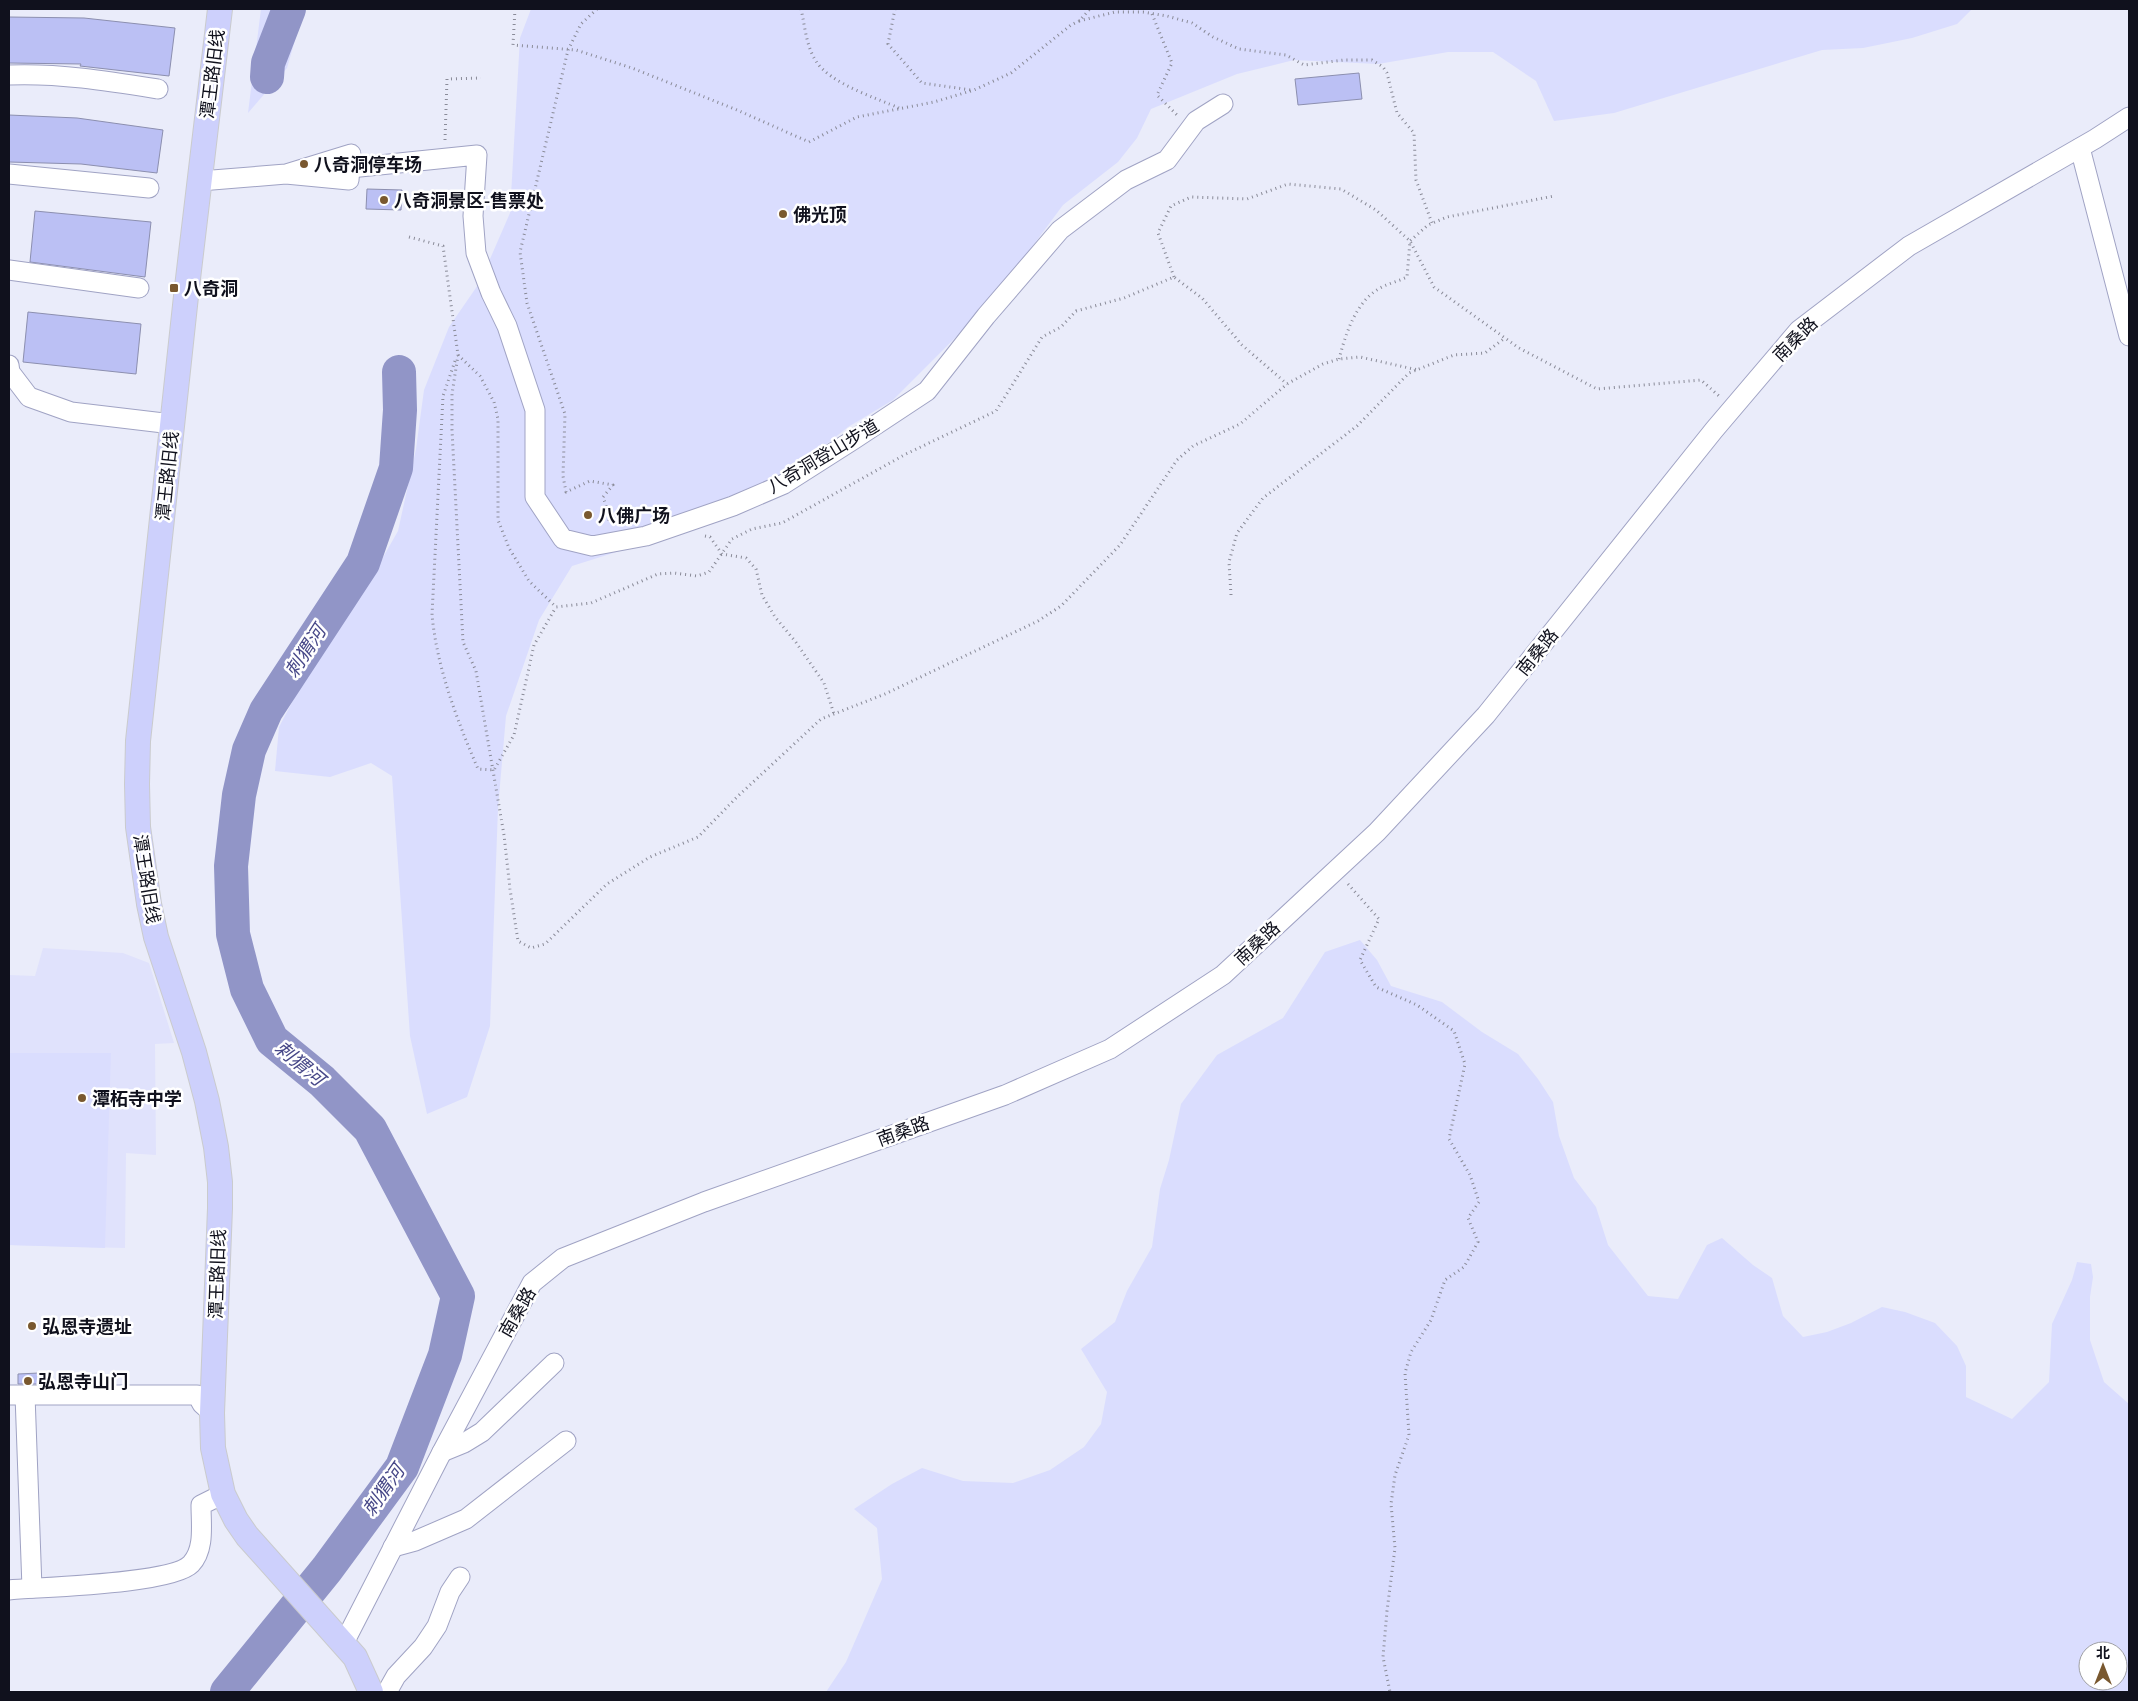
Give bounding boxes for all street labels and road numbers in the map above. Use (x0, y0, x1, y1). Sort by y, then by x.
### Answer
street label: 潭王路旧线 (194, 28, 230, 120)
street label: 南桑路 (1767, 311, 1823, 367)
street label: 八奇洞登山步道 (763, 413, 883, 499)
street label: 潭王路旧线 (150, 430, 184, 522)
street label: 南桑路 (1510, 623, 1564, 681)
street label: 潭王路旧线 (128, 833, 166, 925)
street label: 南桑路 (1229, 915, 1285, 971)
street label: 南桑路 (873, 1110, 933, 1152)
street label: 潭王路旧线 (203, 1229, 231, 1319)
street label: 南桑路 (493, 1282, 541, 1342)

